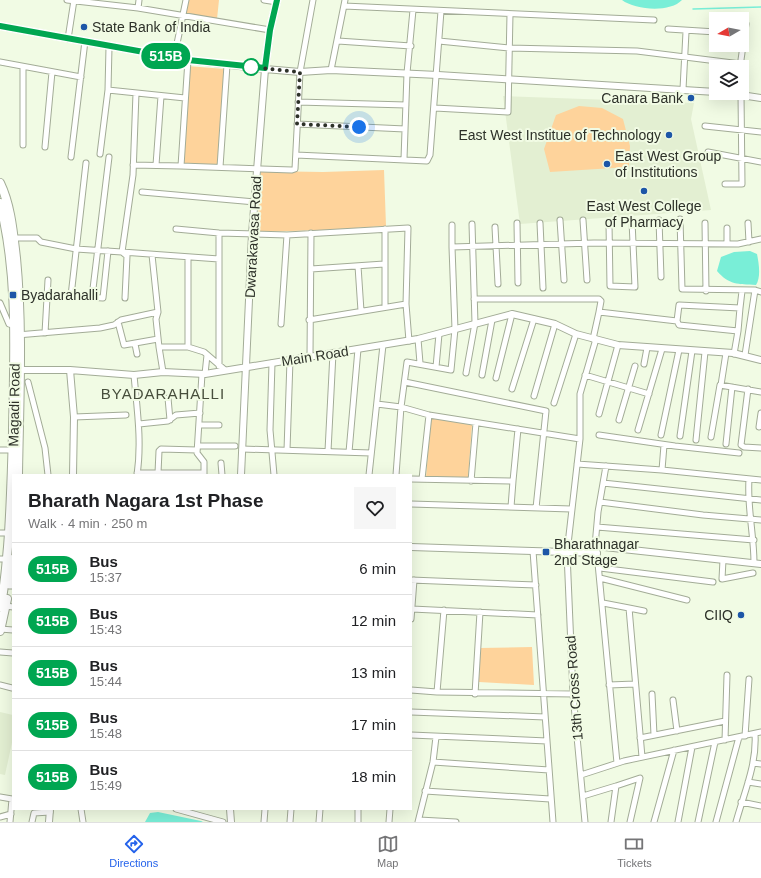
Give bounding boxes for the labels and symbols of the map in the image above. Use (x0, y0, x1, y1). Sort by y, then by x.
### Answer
north arrow (709, 12, 749, 52)
place label: State Bank of India (92, 19, 211, 35)
marker: State Bank of India (79, 22, 89, 32)
line badge: 515B (138, 43, 194, 69)
unlabelled marker (242, 58, 260, 76)
place label: Canara Bank (601, 90, 684, 106)
marker: Canara Bank (686, 93, 696, 103)
your location (349, 117, 369, 137)
place label: East West Institue of Technology (458, 127, 661, 143)
marker: East West Institue of Technology (664, 130, 674, 140)
place label: East West Group of Institutions (615, 148, 722, 180)
marker: East West Group of Institutions (602, 159, 612, 169)
street label: Dwarakavasa Road (242, 176, 264, 298)
marker: East West College of Pharmacy (639, 186, 649, 196)
place label: East West College of Pharmacy (587, 198, 702, 230)
place label: Byadarahalli (21, 287, 98, 303)
marker: Byadarahalli (8, 290, 18, 300)
street label: Main Road (280, 343, 350, 369)
street label: Magadi Road (5, 363, 23, 447)
district label: BYADARAHALLI (101, 385, 225, 402)
place label: Bharathnagar 2nd Stage (554, 536, 639, 568)
marker: Bharathnagar 2nd Stage (541, 547, 551, 557)
place label: CIIQ (704, 607, 733, 623)
marker: CIIQ (736, 610, 746, 620)
street label: 13th Cross Road (562, 635, 586, 741)

